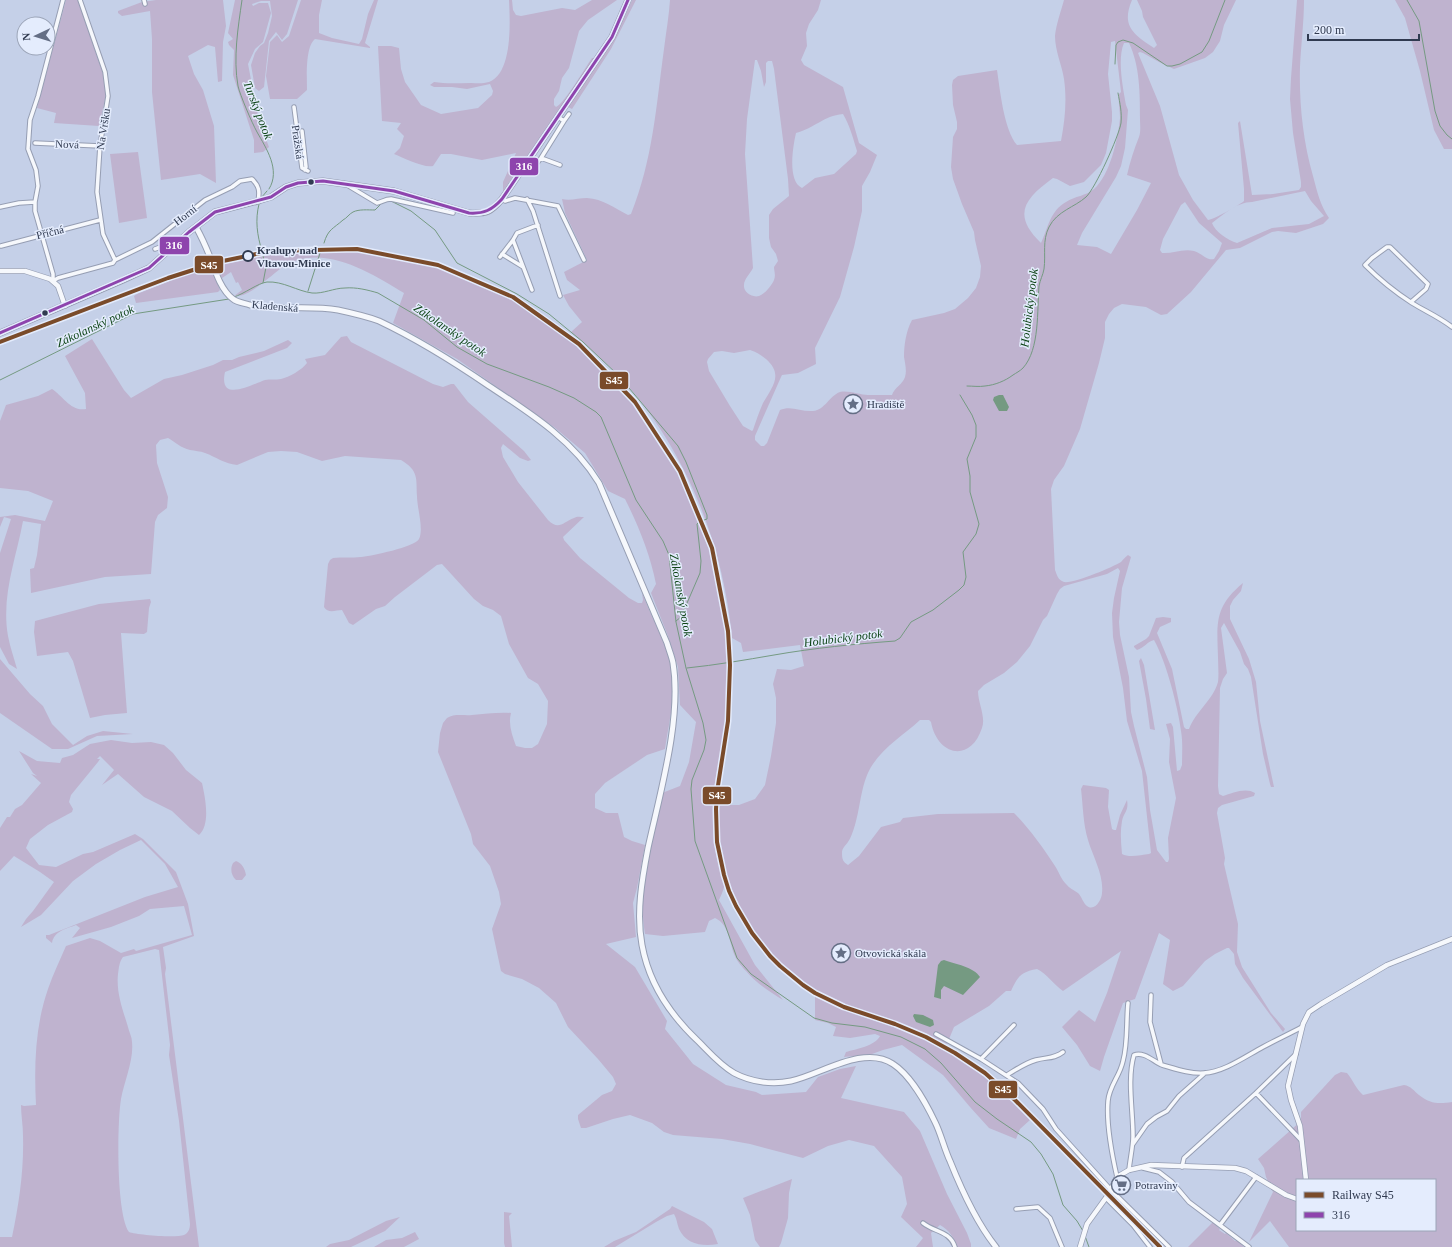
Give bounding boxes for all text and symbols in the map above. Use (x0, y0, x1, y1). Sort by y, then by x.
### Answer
north arrow (16, 16, 56, 56)
scale bar (1308, 16, 1419, 42)
text: 200 m (1314, 23, 1345, 37)
text: N (20, 32, 32, 41)
water label: Turský potok (240, 79, 276, 142)
street label: Na Vršku (94, 107, 112, 150)
street label: Pražská (290, 124, 306, 160)
street label: Nová (55, 138, 79, 150)
line badge: 316 (509, 157, 539, 176)
text: 316 (516, 160, 533, 172)
unlabelled marker (306, 177, 316, 187)
street label: Horní (171, 202, 199, 228)
street label: Příčná (35, 223, 65, 241)
line badge: 316 (159, 236, 190, 255)
text: 316 (166, 239, 183, 251)
place label: Kralupy nad Vltavou-Minice (257, 244, 330, 269)
marker: Kralupy nad Vltavou-Minice (242, 250, 254, 262)
line badge: S45 (194, 255, 224, 274)
text: S45 (200, 259, 218, 271)
water label: Holubický potok (1017, 267, 1041, 349)
street label: Kladenská (251, 298, 299, 314)
water label: Zákolanský potok (411, 301, 489, 360)
water label: Zákolanský potok (54, 302, 137, 350)
unlabelled marker (40, 308, 50, 318)
line badge: S45 (599, 371, 629, 390)
text: S45 (605, 374, 623, 386)
place icon: Hradiště (842, 393, 864, 415)
place label: Hradiště (867, 398, 904, 410)
water label: Zákolanský potok (667, 552, 695, 638)
water label: Holubický potok (802, 626, 884, 650)
line badge: S45 (702, 786, 732, 805)
text: S45 (708, 789, 726, 801)
place icon: Otvovická skála (830, 942, 852, 964)
place label: Otvovická skála (855, 947, 926, 959)
line badge: S45 (988, 1080, 1018, 1099)
text: S45 (994, 1083, 1012, 1095)
supermarket icon: Potraviny (1110, 1174, 1132, 1196)
place label: Potraviny (1135, 1179, 1178, 1191)
legend (1296, 1179, 1436, 1231)
text: Railway S45 (1332, 1188, 1394, 1202)
text: 316 (1332, 1208, 1350, 1222)

